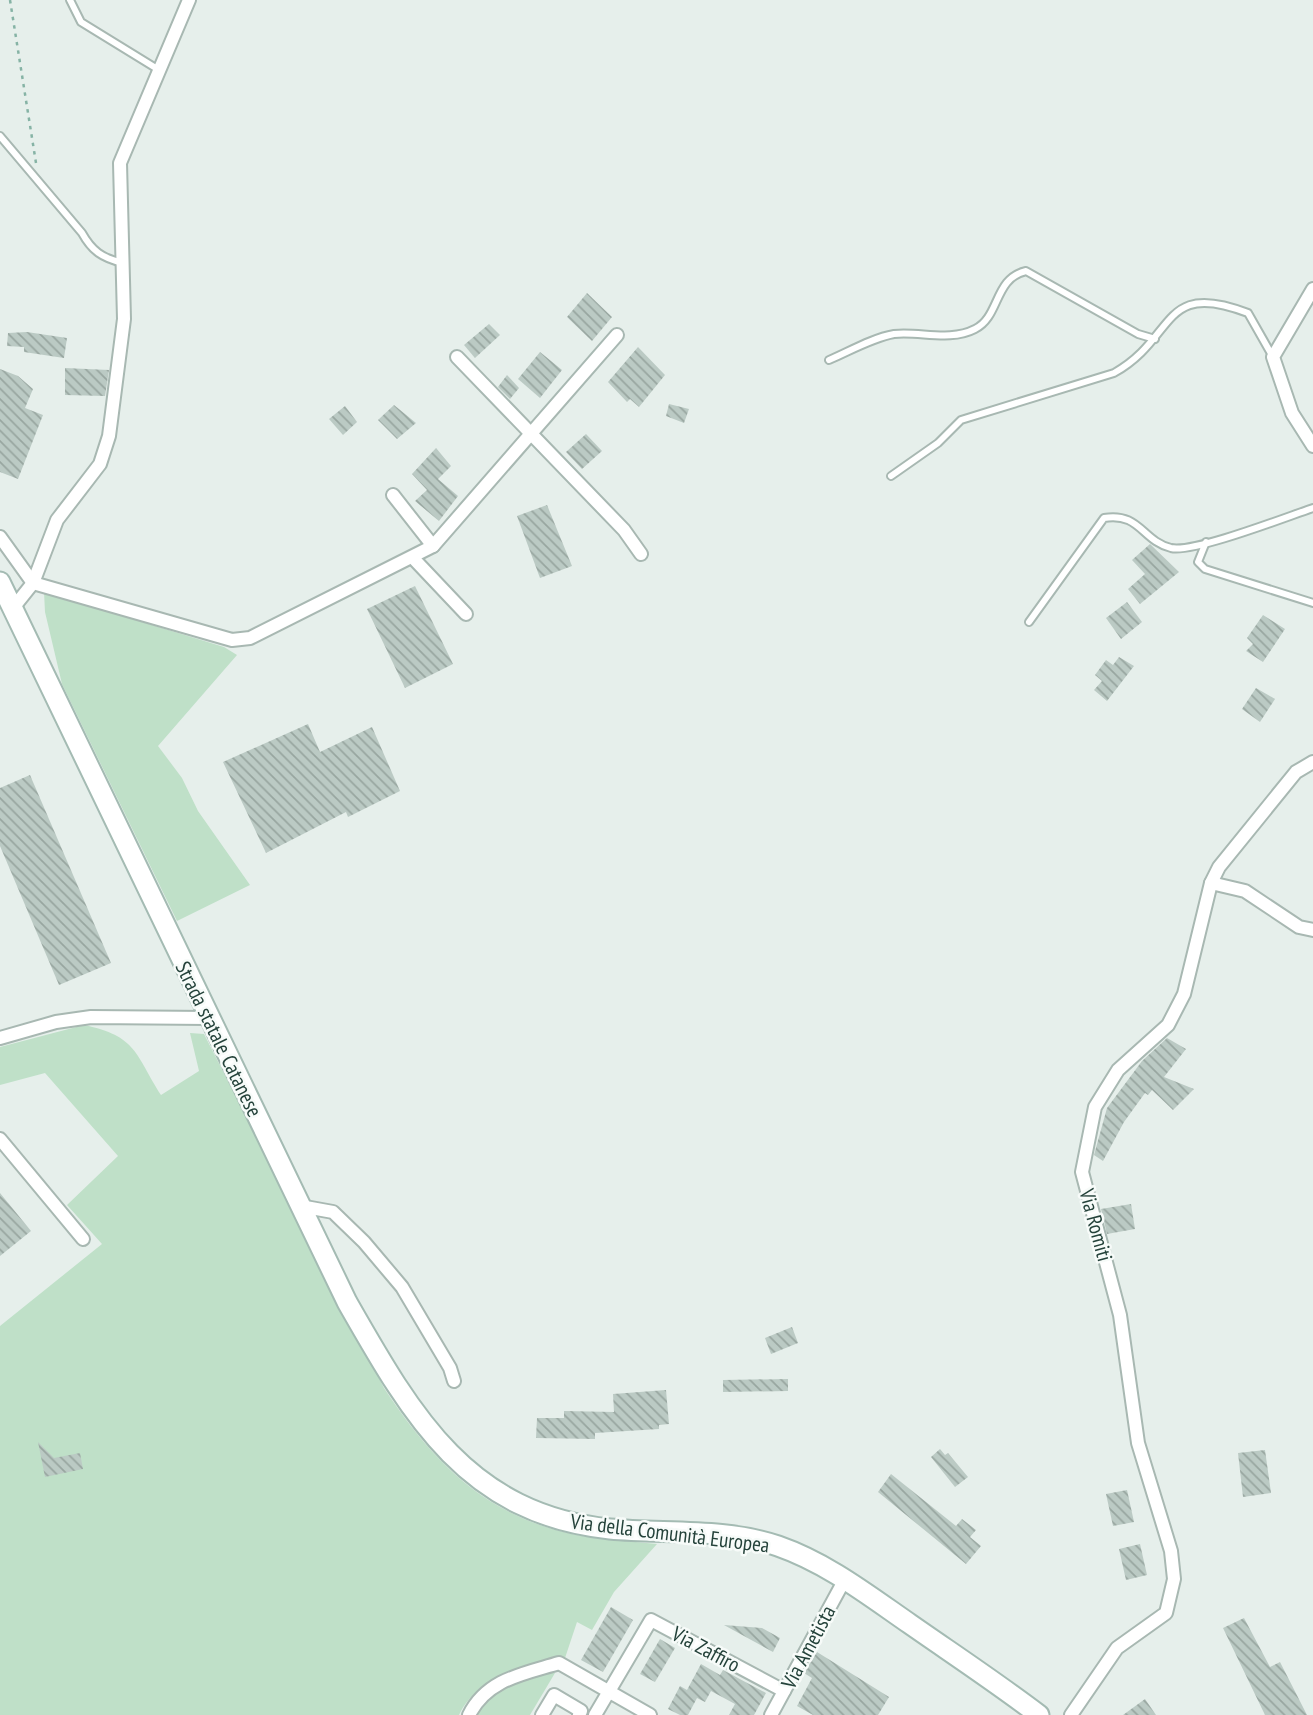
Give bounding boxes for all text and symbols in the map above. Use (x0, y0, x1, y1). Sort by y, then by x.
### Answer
street label: Strada statale Catanese (170, 957, 268, 1121)
street label: Via Romiti (1073, 1185, 1119, 1264)
street label: Via della Comunità Europea (568, 1507, 771, 1559)
street label: Via Ametista (774, 1601, 841, 1694)
street label: Via Zaffiro (666, 1619, 745, 1678)

